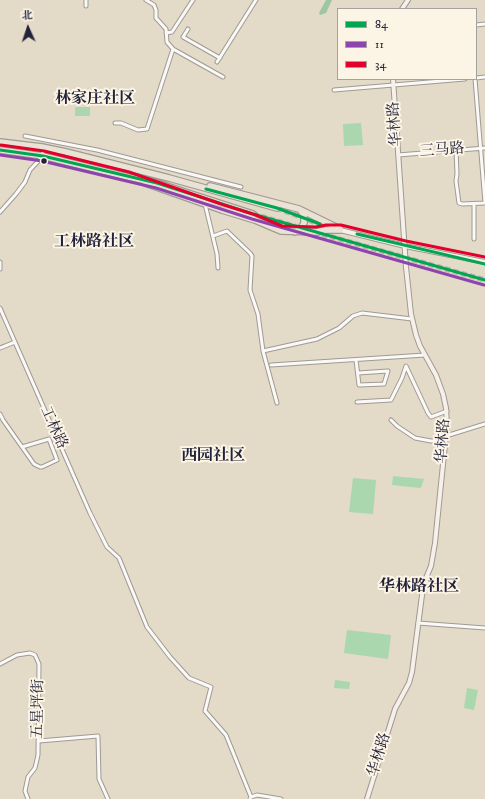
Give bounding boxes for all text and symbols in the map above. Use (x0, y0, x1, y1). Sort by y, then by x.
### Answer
north arrow (8, 8, 48, 48)
legend (337, 8, 477, 80)
text: 北 (22, 9, 33, 23)
text: 84 (375, 17, 388, 32)
text: 11 (375, 37, 384, 52)
text: 34 (375, 57, 386, 72)
district label: 林家庄社区 (55, 90, 135, 110)
street label: 华林路 (385, 101, 407, 147)
street label: 三马路 (419, 140, 465, 162)
unlabelled marker (39, 156, 49, 166)
district label: 工林路社区 (54, 233, 134, 253)
street label: 工林路 (36, 404, 70, 452)
street label: 华林路 (433, 418, 455, 464)
district label: 西园社区 (181, 447, 245, 467)
district label: 华林路社区 (379, 578, 459, 598)
street label: 五星坪街 (29, 679, 49, 739)
street label: 华林路 (365, 731, 395, 779)

